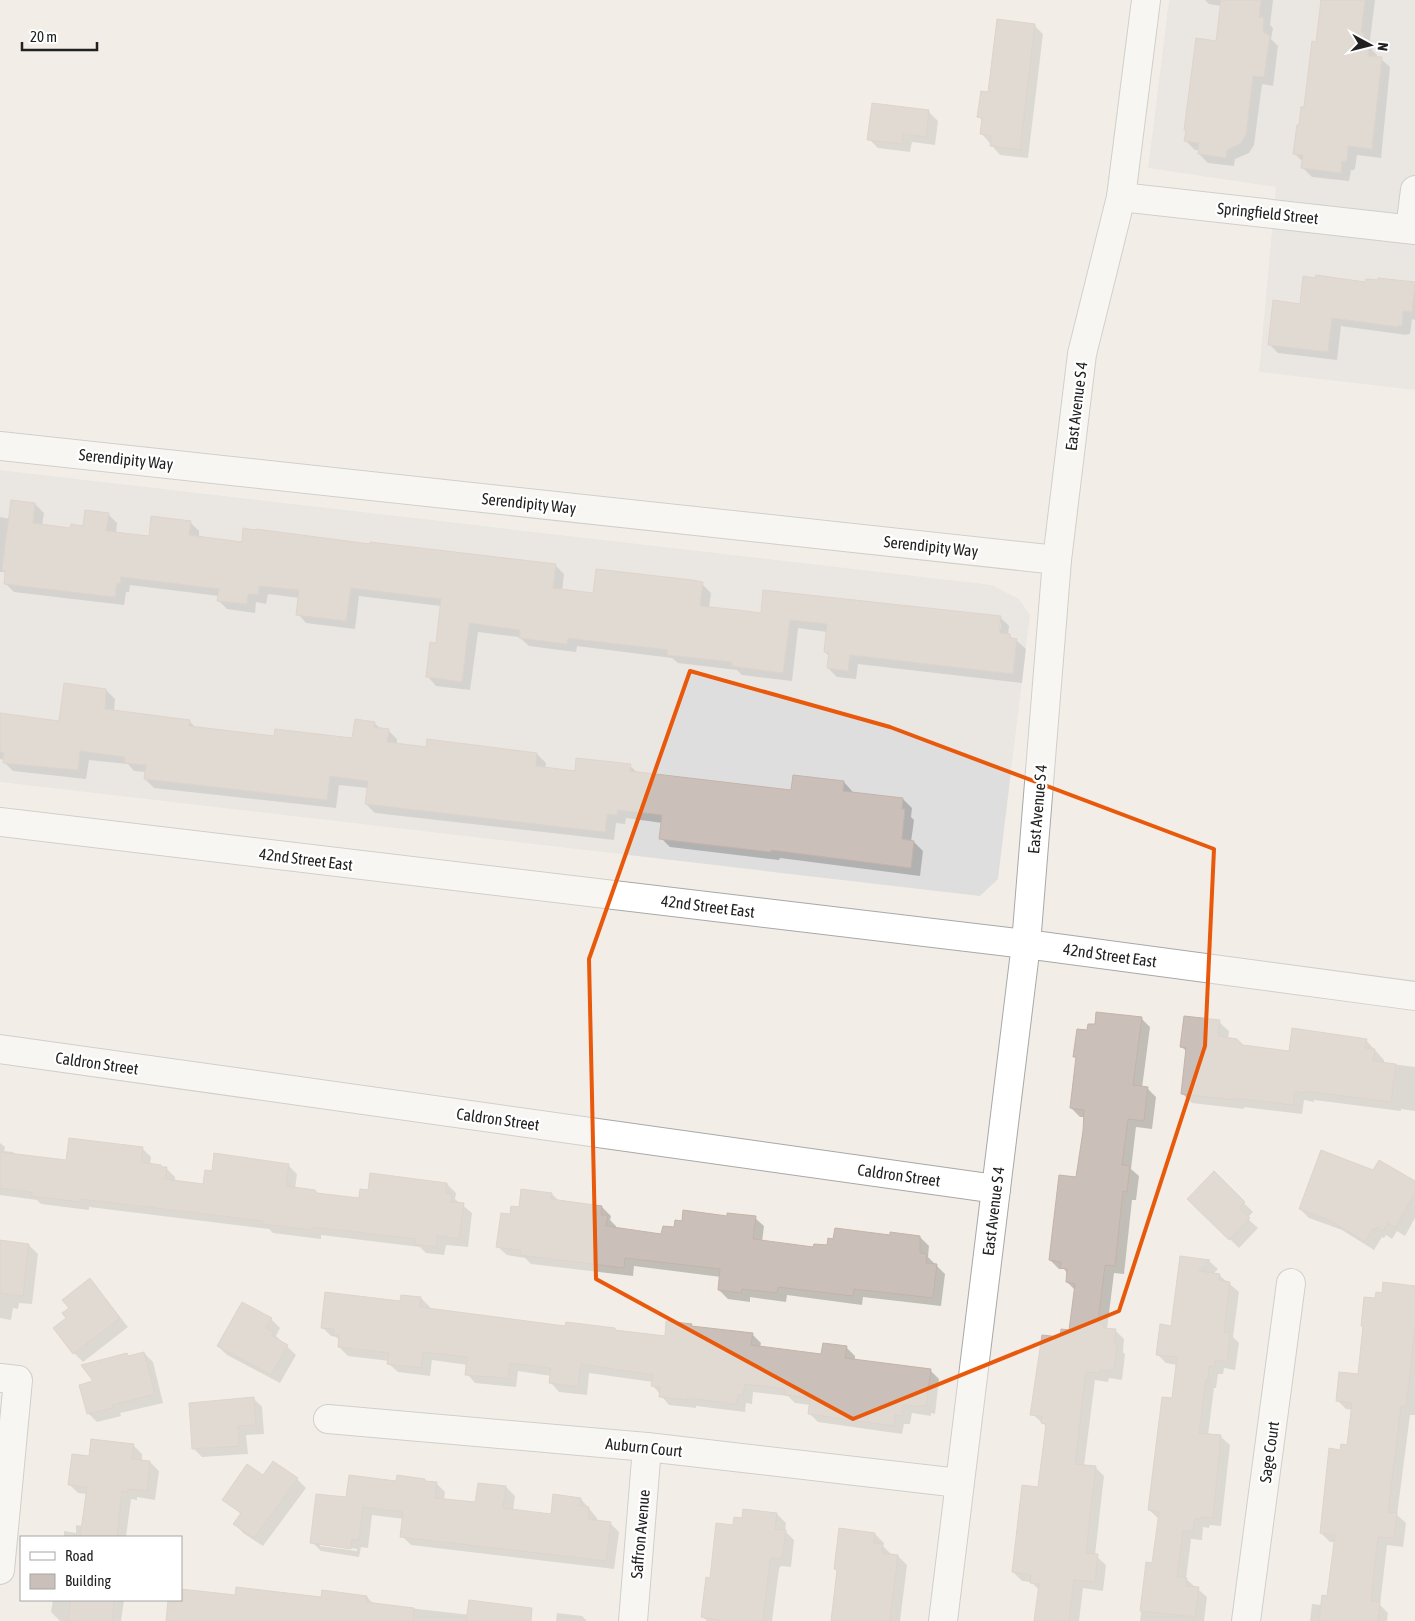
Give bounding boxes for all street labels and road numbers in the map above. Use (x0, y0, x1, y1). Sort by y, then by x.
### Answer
street label: Springfield Street (1216, 199, 1320, 228)
street label: East Avenue S 4 (1062, 360, 1090, 452)
street label: Serendipity Way (78, 445, 174, 474)
street label: Serendipity Way (481, 489, 577, 518)
street label: Serendipity Way (883, 532, 979, 561)
street label: East Avenue S 4 (1024, 764, 1050, 854)
street label: 42nd Street East (258, 844, 354, 874)
street label: 42nd Street East (660, 891, 756, 921)
street label: 42nd Street East (1062, 940, 1158, 971)
street label: Caldron Street (54, 1048, 140, 1078)
street label: Caldron Street (455, 1104, 541, 1134)
street label: Caldron Street (856, 1160, 942, 1190)
street label: East Avenue S 4 (979, 1165, 1007, 1257)
street label: Sage Court (1256, 1420, 1283, 1484)
street label: Auburn Court (605, 1434, 684, 1460)
street label: Saffron Avenue (627, 1489, 653, 1579)

